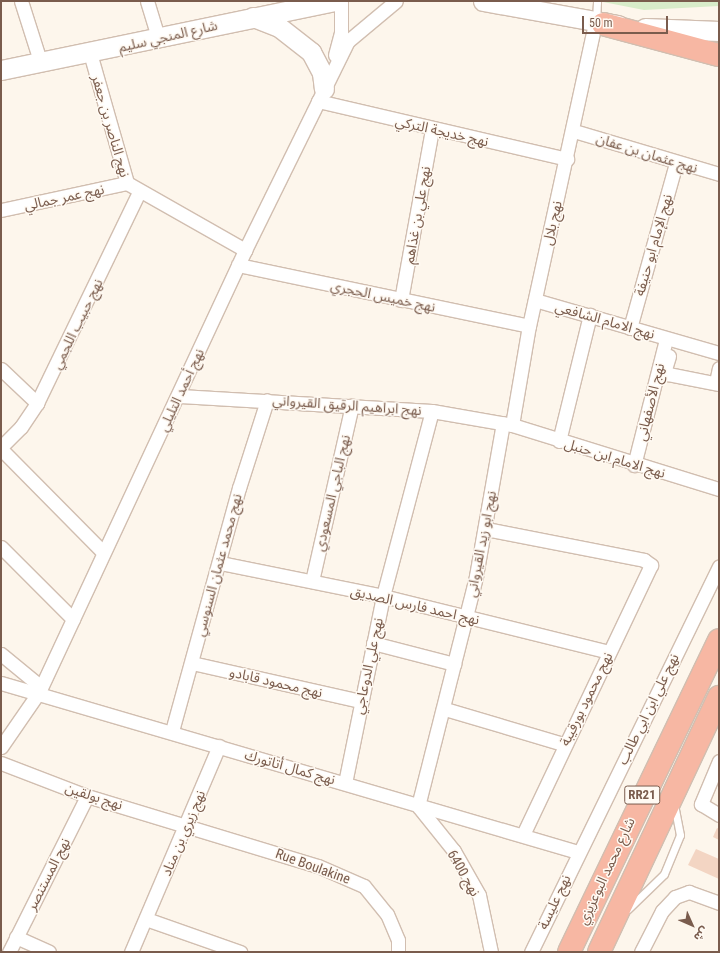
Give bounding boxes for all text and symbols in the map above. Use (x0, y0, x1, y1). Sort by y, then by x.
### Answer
scale bar (584, 8, 670, 34)
street label: شارع المنجي سليم (117, 16, 219, 56)
text: 50 m (589, 16, 613, 30)
street label: نهج الناصر بن جعفر (88, 73, 134, 179)
street label: نهج خديجة التركي (394, 112, 490, 150)
street label: نهج عثمان بن عفان (594, 130, 700, 176)
street label: نهج علي بن غذاهم (400, 165, 434, 265)
street label: نهج عمر جمالي (22, 180, 106, 214)
street label: نهج الإمام ابو حنيفة (630, 192, 676, 298)
street label: نهج بلال (539, 199, 565, 247)
street label: نهج حبيب اللجمي (48, 276, 106, 372)
street label: نهج خميس الحجري (329, 277, 437, 315)
street label: نهج الامام الشافعي (553, 298, 657, 342)
street label: نهج أحمد التليلي (154, 346, 208, 434)
street label: نهج الأصفهاني (632, 361, 668, 443)
street label: نهج ابراهيم الرقيق القيرواني (272, 391, 422, 419)
street label: نهج الباجي المسعودي (310, 433, 354, 553)
street label: نهج الامام ابن حنبل (563, 435, 667, 481)
street label: نهج ابو زيد القيرواني (462, 489, 500, 599)
street label: نهج محمد عثمان السنوسي (191, 492, 245, 638)
street label: نهج احمد فارس الصديق (349, 582, 481, 628)
street label: نهج علي الدوعاجي (350, 616, 386, 716)
street label: نهج محمود بورقيبة (556, 649, 616, 749)
street label: نهج علي ابن ابي طالب (614, 651, 682, 767)
street label: نهج محمود قابادو (228, 663, 324, 701)
street label: نهج كمال أتاتورك (243, 746, 337, 788)
street label: نهج بولقين (63, 779, 125, 813)
road number: RR21 (624, 784, 660, 806)
street label: نهج زيري بن مناد (157, 788, 209, 878)
street label: شارع محمد البوعزيزي (574, 815, 638, 927)
street label: نهج المستنصر (23, 835, 73, 913)
street label: Rue Boulakine (273, 845, 353, 887)
street label: نهج 6400 (444, 847, 484, 899)
street label: نهج عليسة (534, 872, 574, 932)
north arrow (672, 905, 712, 945)
text: ش (691, 924, 711, 944)

